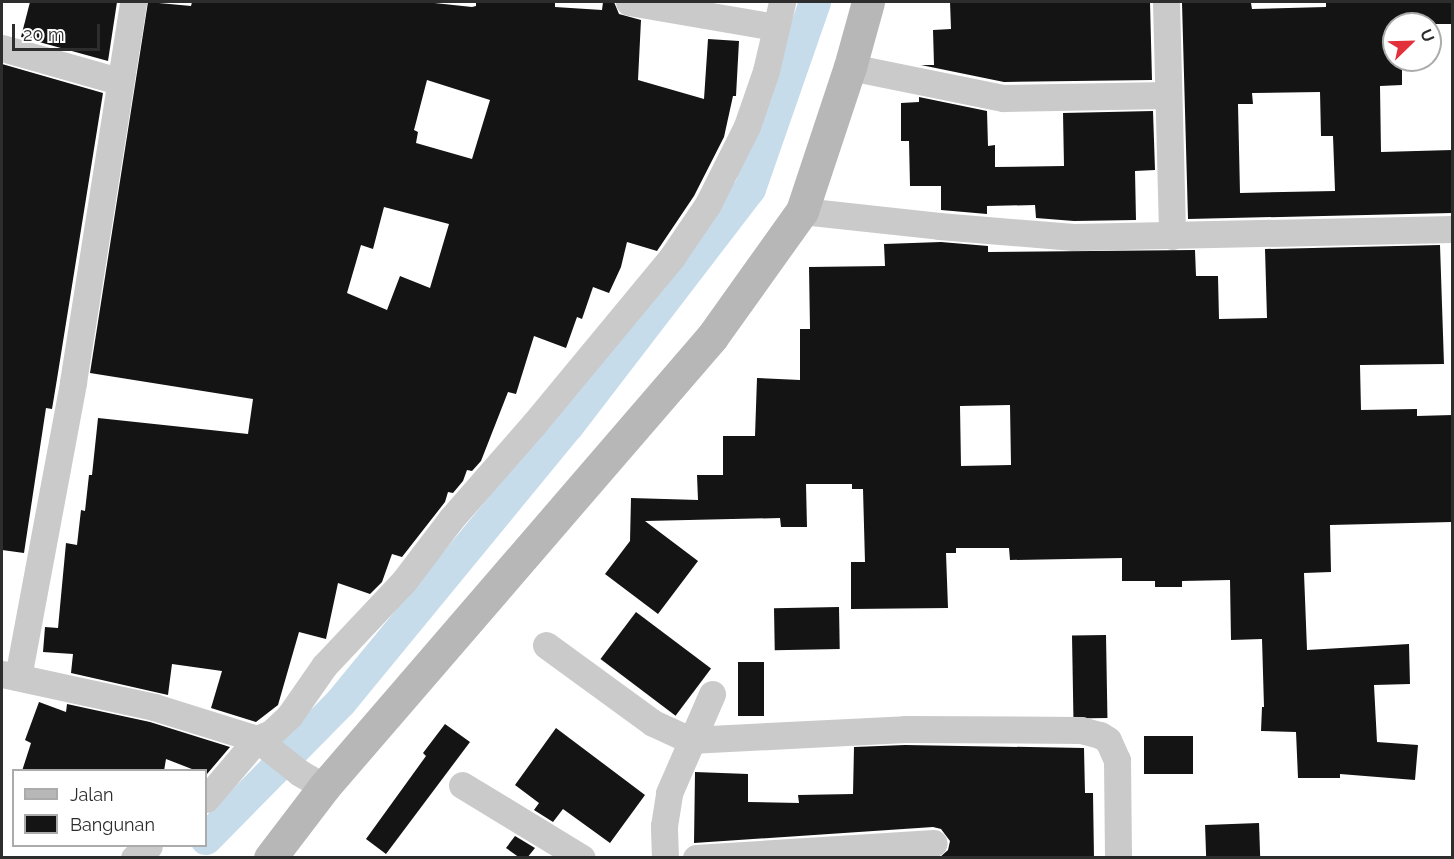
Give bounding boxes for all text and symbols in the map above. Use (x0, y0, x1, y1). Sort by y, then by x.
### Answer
scale bar (15, 12, 104, 50)
north arrow (1382, 12, 1442, 72)
text: 20 m (23, 24, 65, 45)
text: U (1416, 26, 1438, 45)
legend (12, 769, 207, 847)
text: Jalan (70, 784, 114, 805)
text: Bangunan (70, 814, 155, 835)

